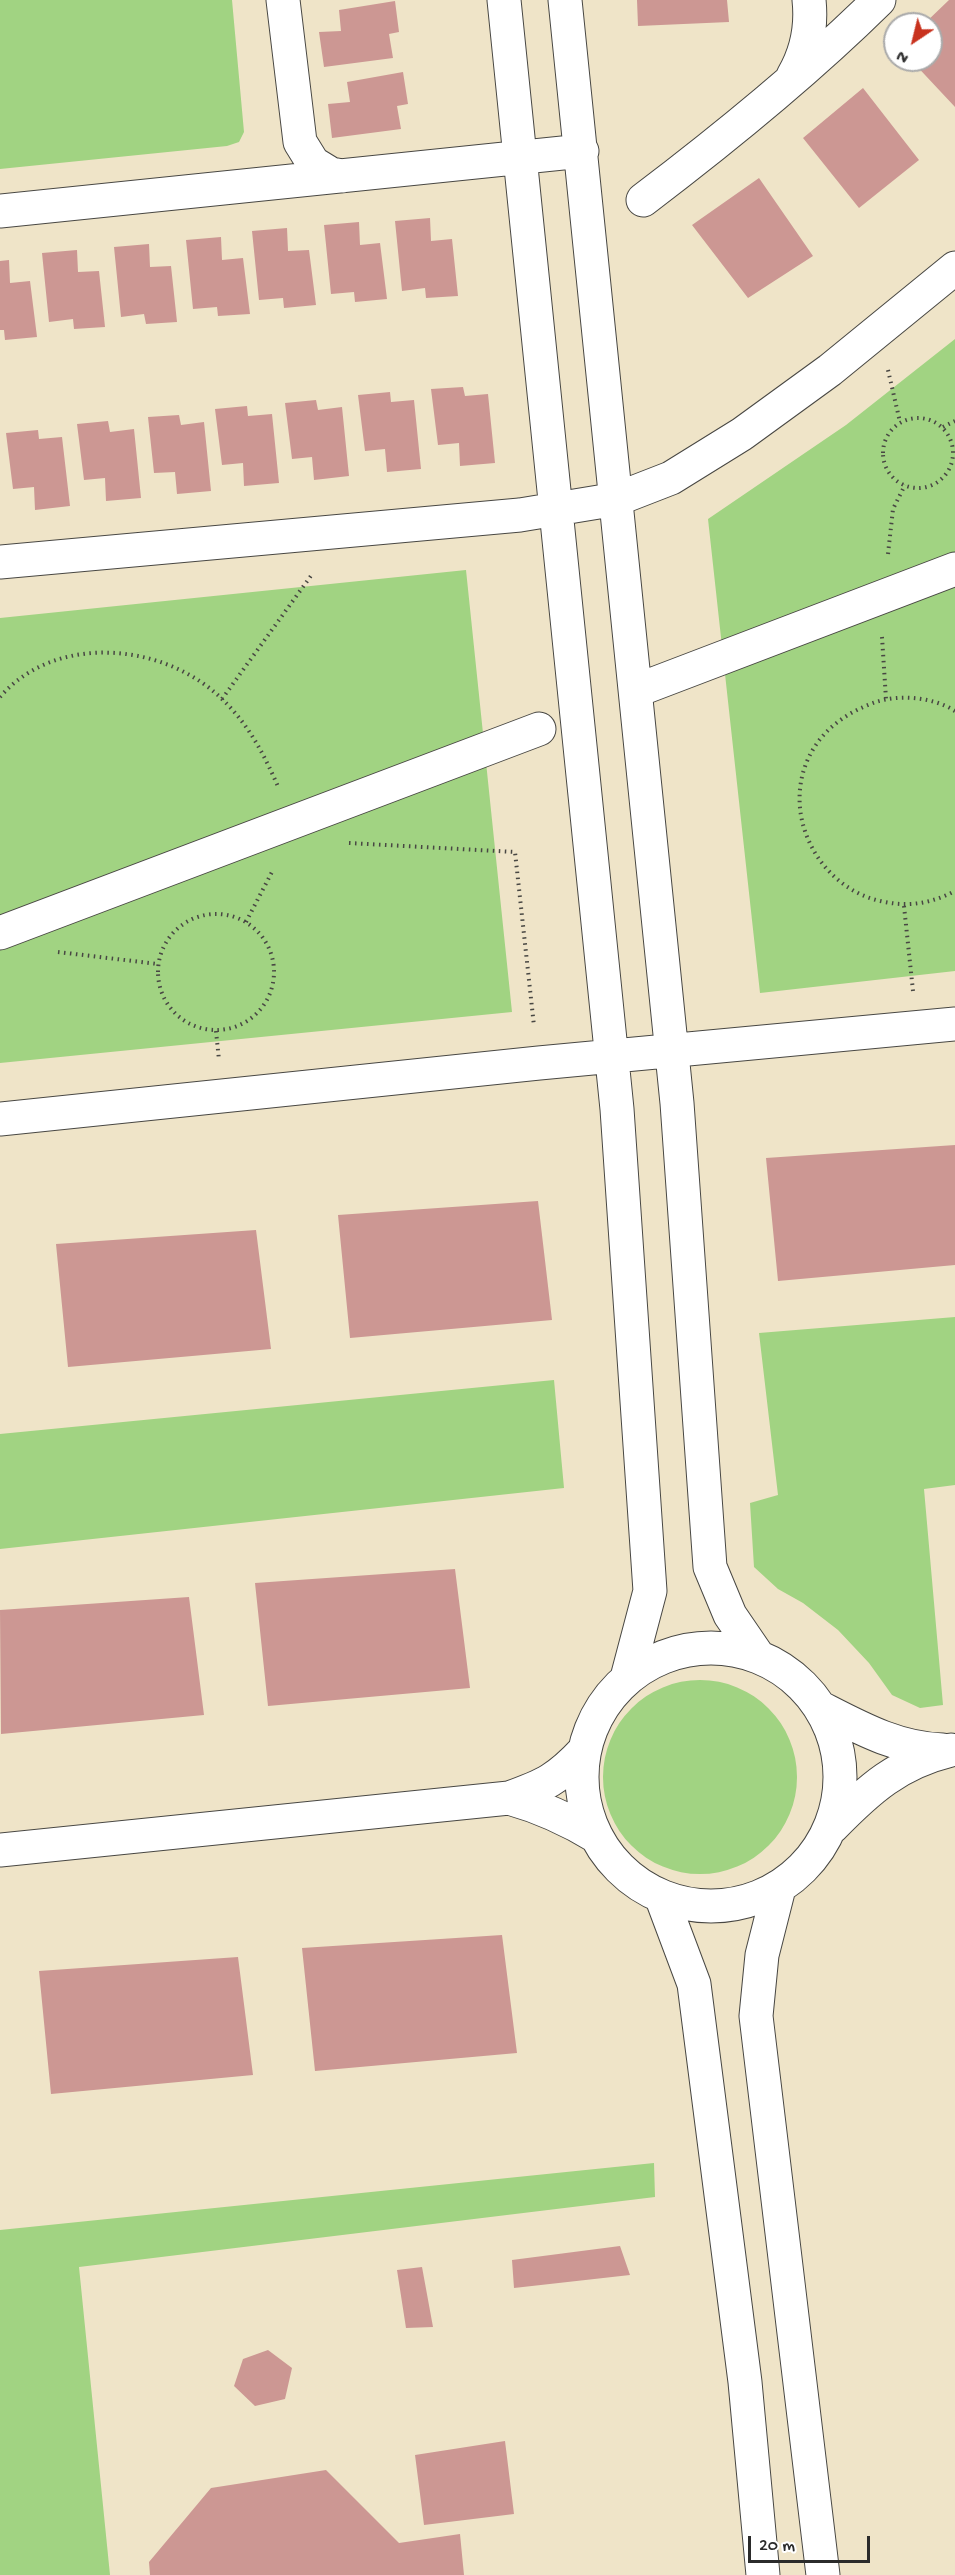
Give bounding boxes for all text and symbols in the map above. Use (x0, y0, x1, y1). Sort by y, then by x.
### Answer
north arrow (883, 12, 943, 72)
text: N (894, 45, 913, 66)
scale bar (751, 2524, 872, 2562)
text: 20 m (759, 2536, 795, 2557)

